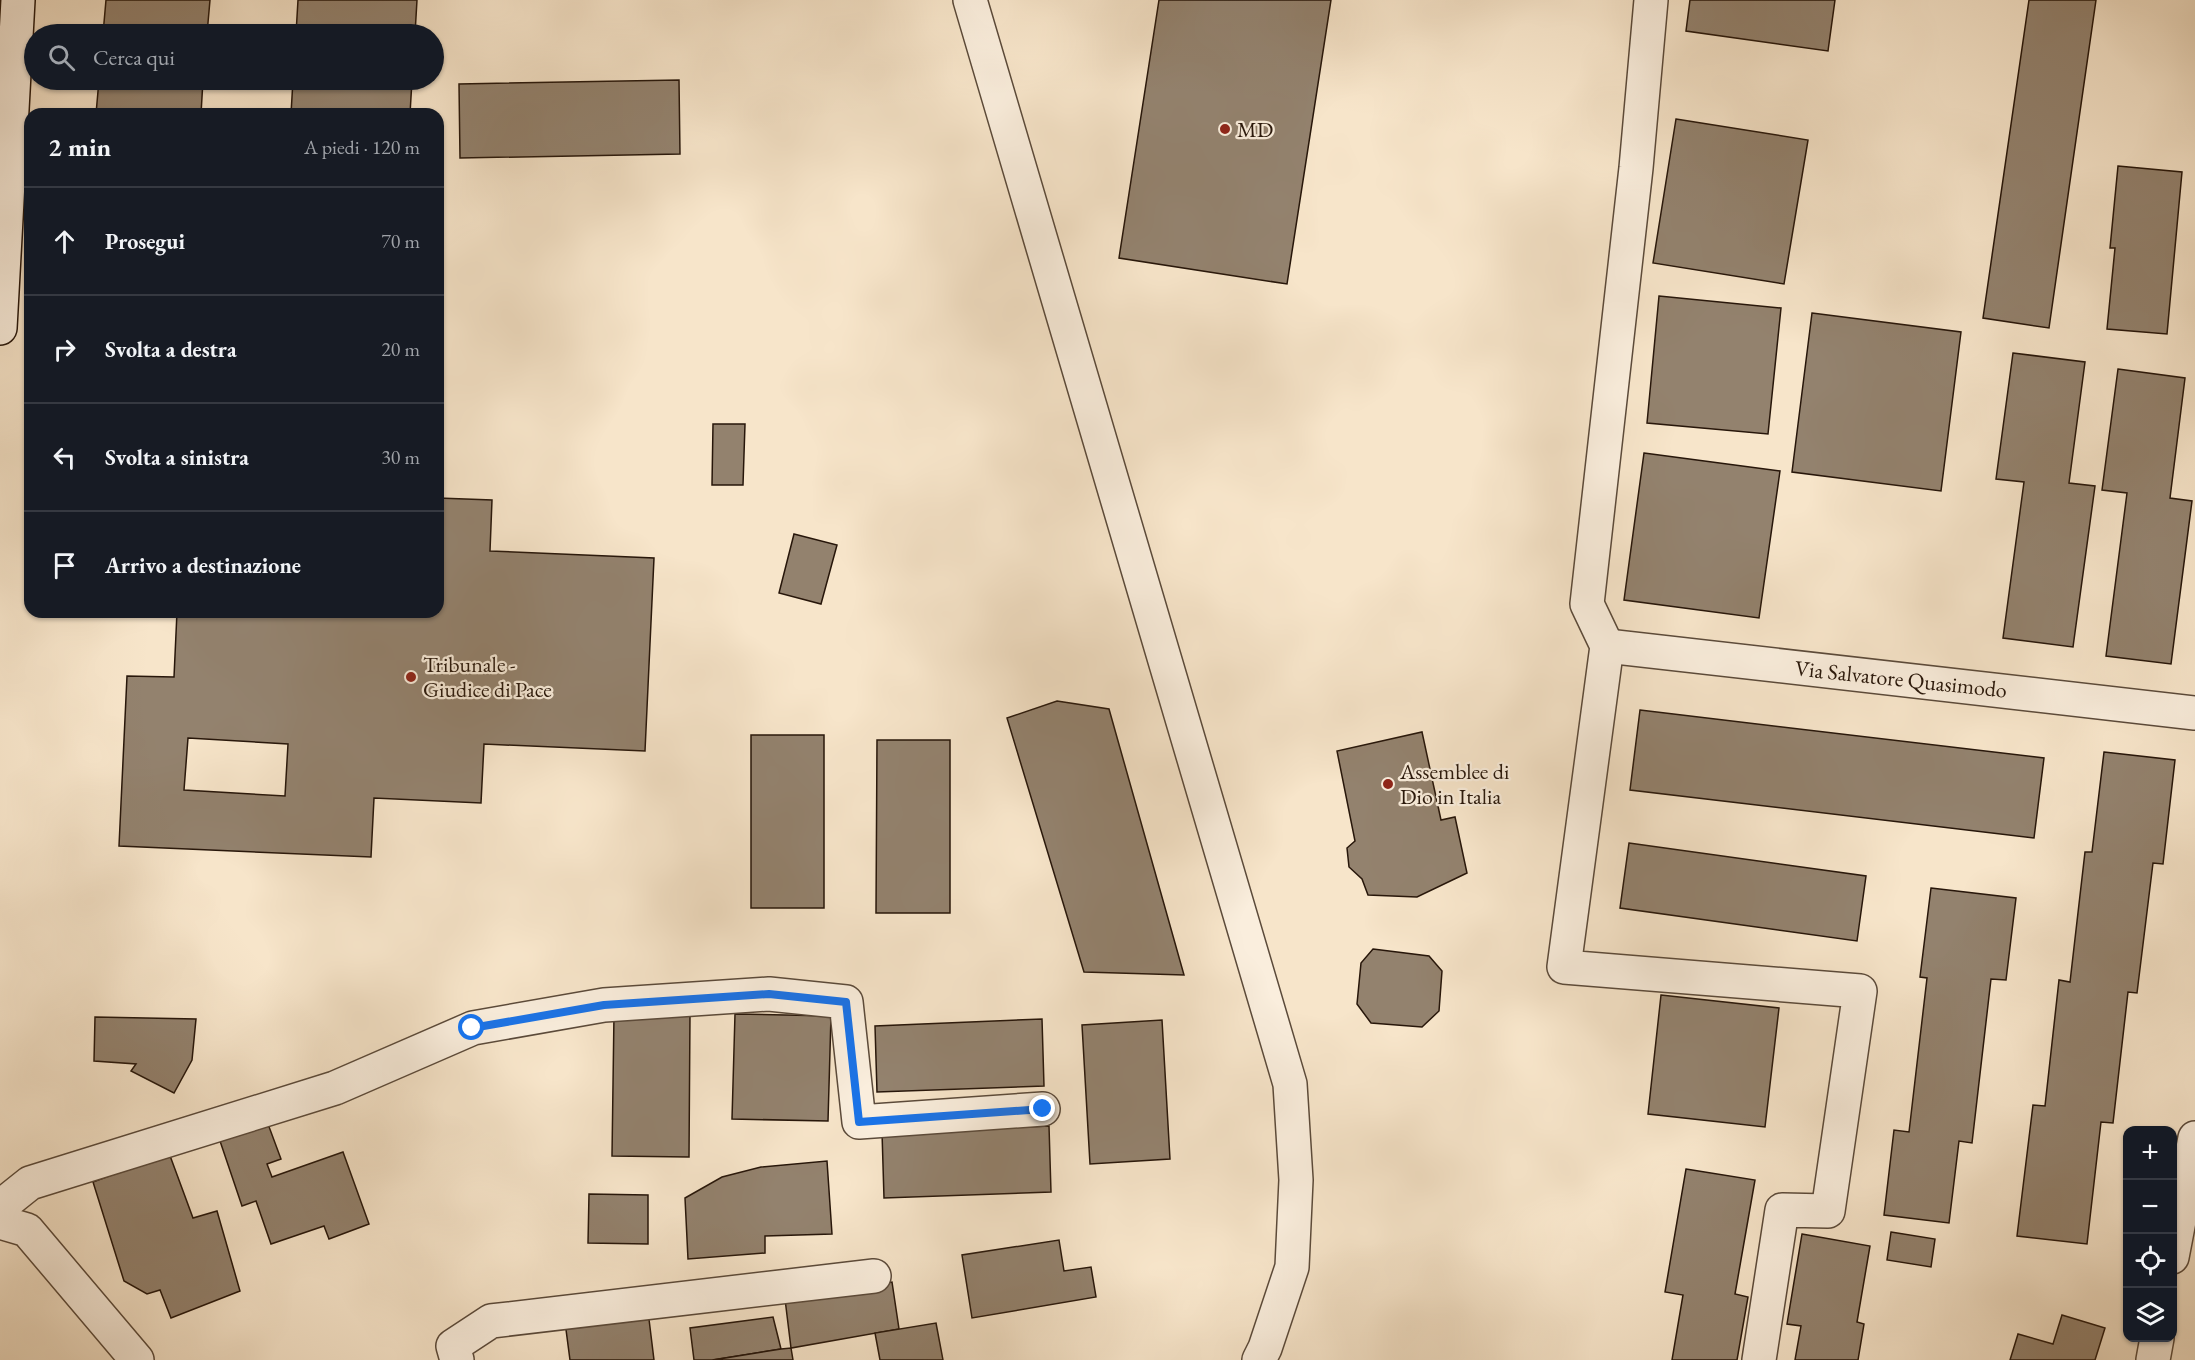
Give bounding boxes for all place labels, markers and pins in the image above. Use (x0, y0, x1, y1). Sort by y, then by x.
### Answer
place label: MD (1237, 115, 1273, 144)
marker: MD (1218, 122, 1232, 136)
place label: Tribunale - Giudice di Pace (423, 650, 552, 704)
marker: Tribunale - Giudice di Pace (404, 670, 418, 684)
place label: Assemblee di Dio in Italia (1399, 757, 1509, 811)
marker: Assemblee di Dio in Italia (1381, 777, 1395, 791)

